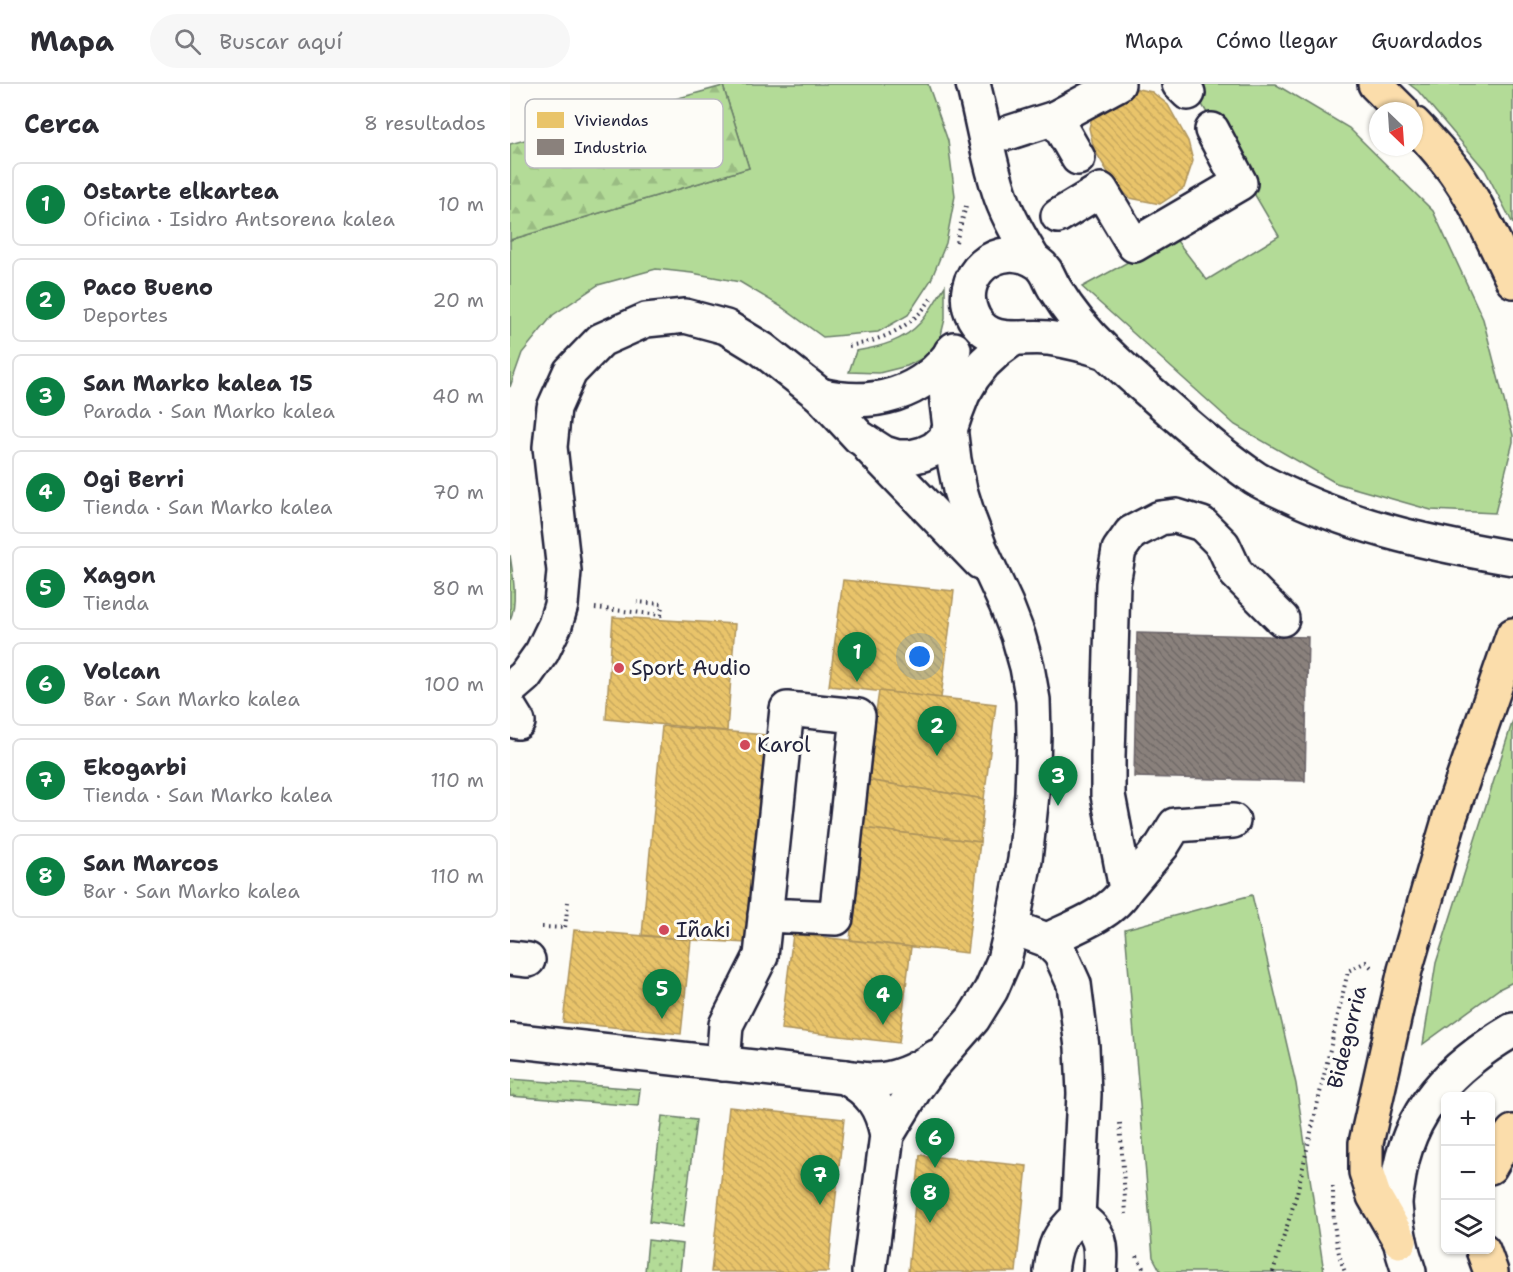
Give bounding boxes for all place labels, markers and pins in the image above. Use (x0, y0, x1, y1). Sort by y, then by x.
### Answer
pin: 1 (838, 632, 876, 682)
place label: Sport Audio (631, 654, 751, 682)
marker: Sport Audio (612, 661, 626, 675)
pin: 2 (918, 706, 956, 756)
place label: Karol (757, 731, 811, 759)
marker: Karol (738, 738, 752, 752)
pin: 3 (1038, 756, 1078, 806)
place label: Iñaki (676, 916, 731, 944)
marker: Iñaki (657, 923, 671, 937)
pin: 5 (642, 970, 682, 1019)
pin: 4 (864, 976, 902, 1025)
pin: 6 (916, 1118, 954, 1168)
pin: 7 (800, 1156, 840, 1205)
pin: 8 (910, 1174, 950, 1223)

